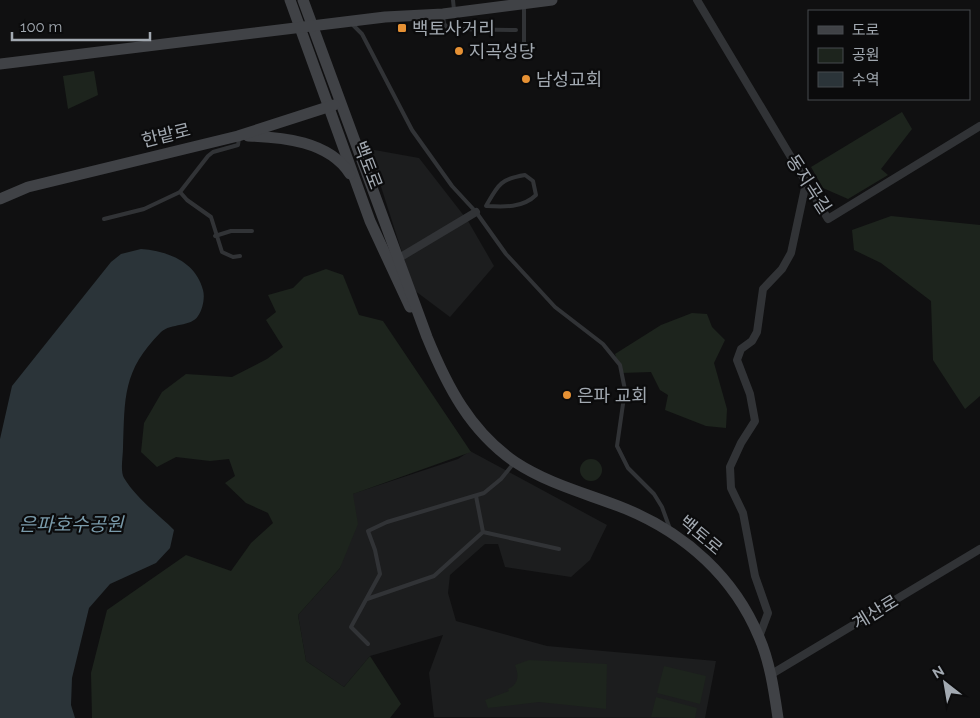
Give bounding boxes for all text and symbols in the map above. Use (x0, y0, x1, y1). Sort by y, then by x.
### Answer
scale bar (12, 10, 150, 42)
legend (808, 10, 970, 100)
text: 100 m (20, 18, 62, 36)
place label: 백토사거리 (412, 18, 495, 39)
text: 도로 (852, 21, 880, 39)
marker: 백토사거리 (396, 22, 408, 34)
place label: 지곡성당 (469, 41, 535, 62)
marker: 지곡성당 (453, 45, 465, 57)
text: 공원 (852, 46, 880, 64)
place label: 남성교회 (536, 69, 602, 90)
text: 수역 (852, 71, 880, 89)
marker: 남성교회 (520, 73, 532, 85)
street label: 한밭로 (139, 119, 193, 151)
street label: 백토로 (349, 138, 387, 192)
street label: 동지곡길 (782, 151, 836, 217)
place label: 은파 교회 (577, 385, 648, 406)
marker: 은파 교회 (561, 389, 573, 401)
street label: 백토로 (675, 511, 727, 559)
water label: 은파호수공원 (19, 513, 125, 535)
street label: 계산로 (848, 590, 902, 634)
north arrow (920, 658, 970, 708)
text: N (930, 662, 947, 681)

